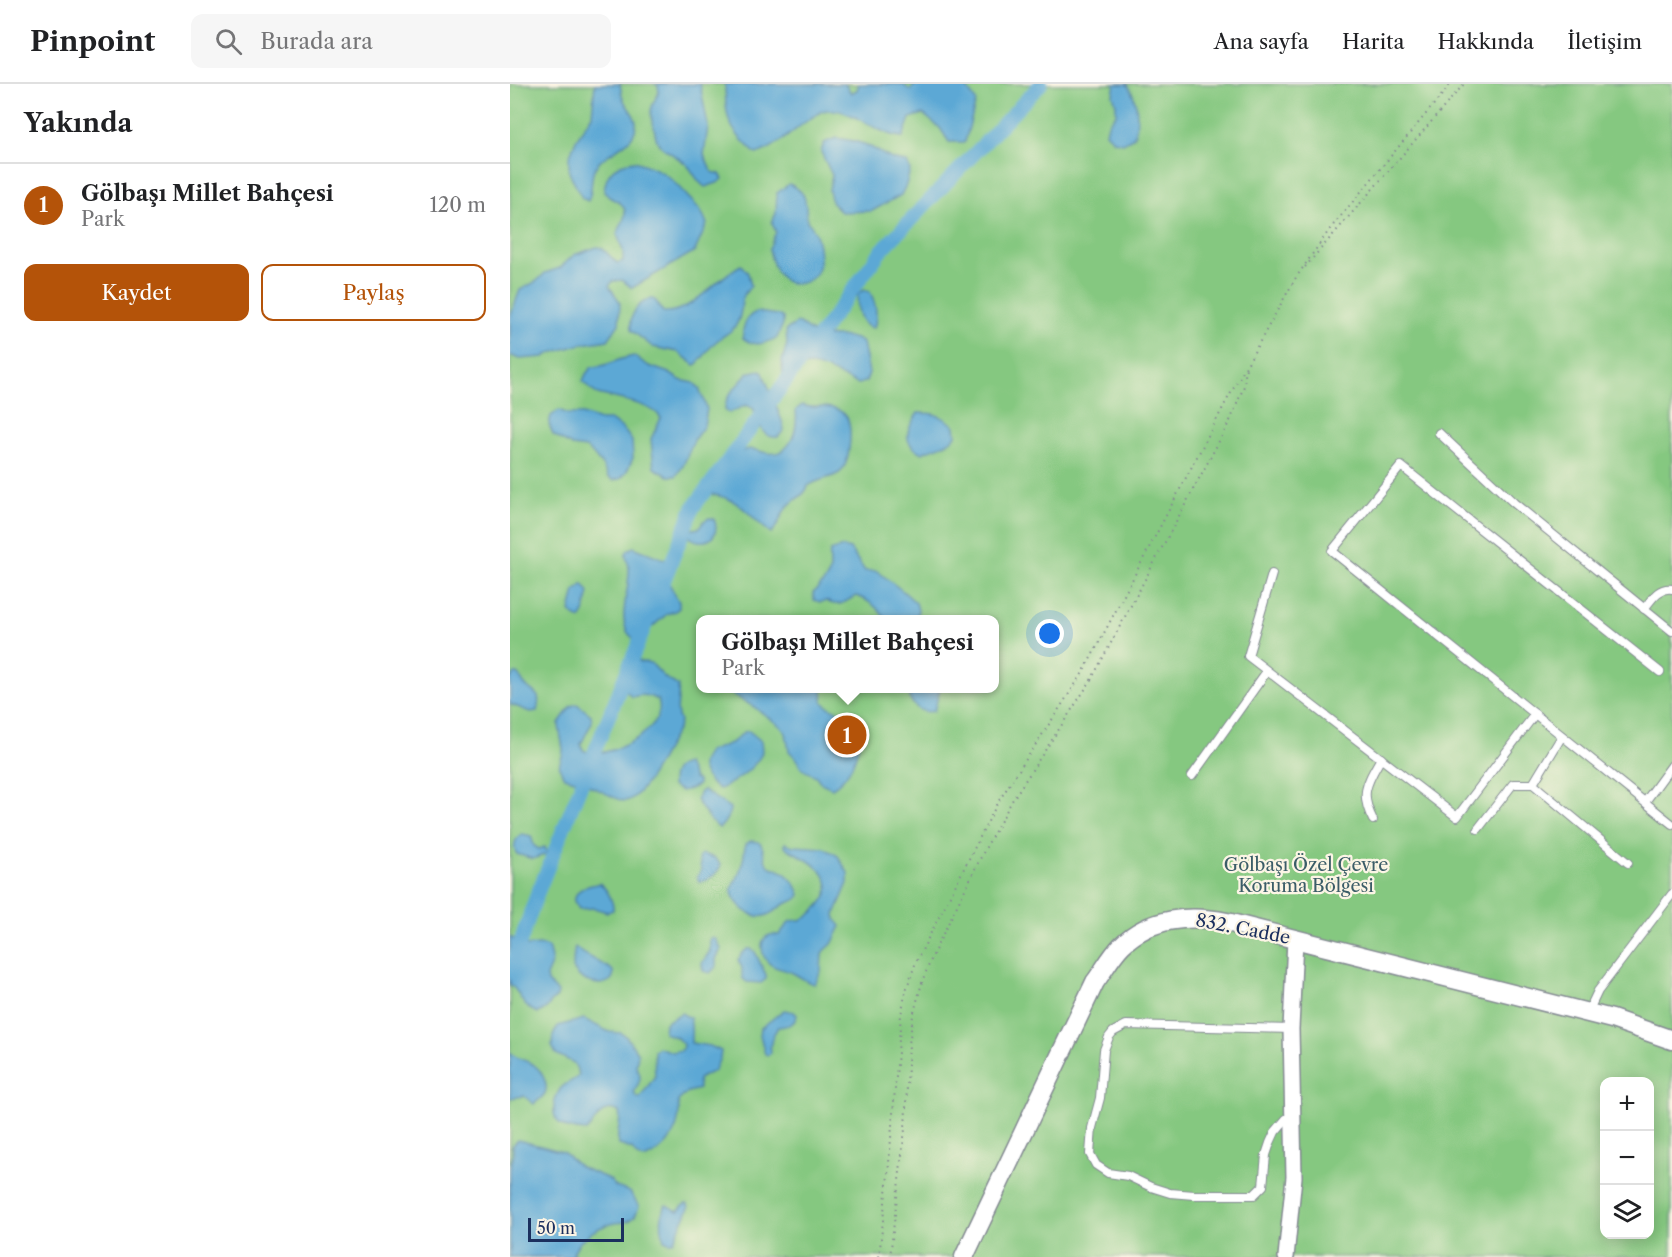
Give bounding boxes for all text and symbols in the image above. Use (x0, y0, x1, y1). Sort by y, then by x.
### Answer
search box (191, 14, 611, 68)
text: Pinpoint (30, 24, 155, 58)
icon: search (212, 25, 245, 58)
text: Burada ara (260, 28, 373, 55)
text: Ana sayfa (1214, 29, 1309, 54)
text: Harita (1342, 29, 1405, 54)
text: Hakkında (1438, 29, 1534, 54)
text: İletişim (1567, 29, 1642, 54)
text: Yakında (24, 107, 133, 139)
text: Gölbaşı Millet Bahçesi (81, 180, 334, 207)
text: 1 (39, 193, 48, 217)
text: 120 m (429, 193, 486, 217)
text: Park (81, 207, 124, 231)
button: Kaydet (24, 264, 249, 321)
button: Paylaş (261, 264, 486, 321)
popup (696, 615, 999, 693)
your location (1035, 619, 1064, 648)
text: Gölbaşı Millet Bahçesi (721, 629, 974, 656)
text: Park (721, 656, 765, 680)
pin: 1 (828, 712, 866, 758)
park label: Gölbaşı Özel Çevre Koruma Bölgesi (1224, 853, 1388, 897)
street label: 832. Cadde (1194, 909, 1292, 949)
map controls (1600, 1077, 1654, 1239)
button: + (1600, 1077, 1654, 1131)
button: − (1600, 1131, 1654, 1185)
button: layers (1600, 1185, 1654, 1239)
scale bar (528, 1215, 624, 1242)
text: 50 m (537, 1218, 575, 1238)

